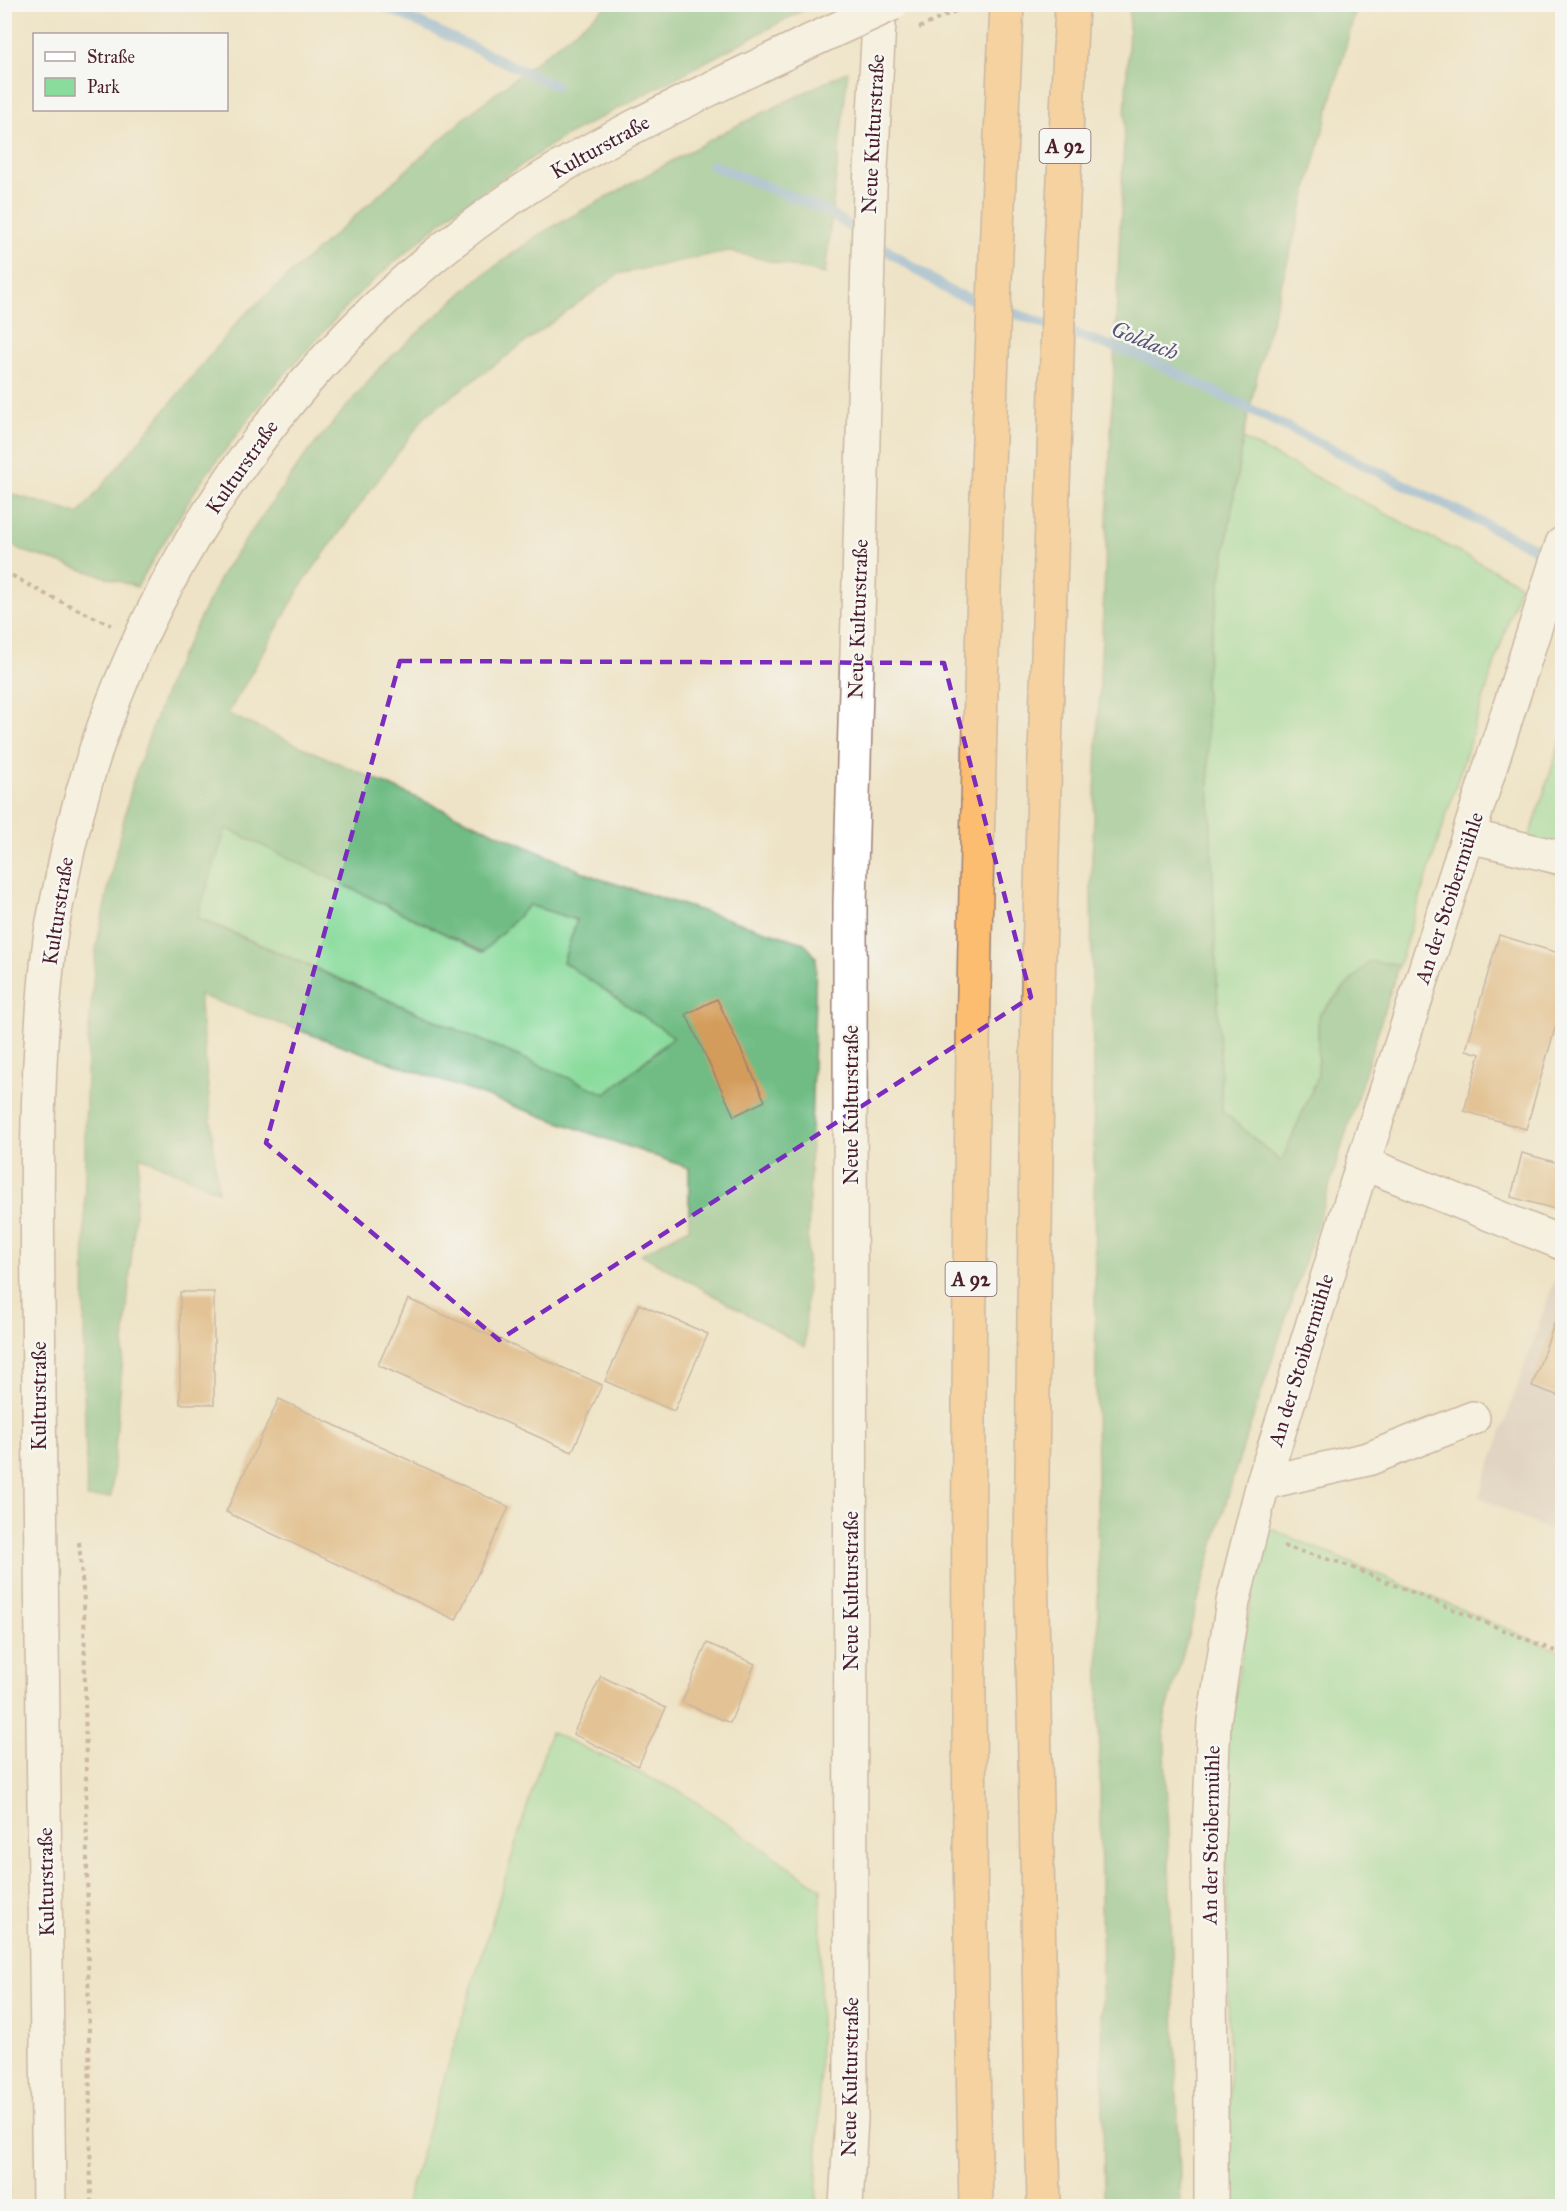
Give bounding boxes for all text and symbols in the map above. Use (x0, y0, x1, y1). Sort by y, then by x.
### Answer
legend (33, 33, 228, 111)
text: Straße (87, 46, 135, 68)
street label: Neue Kulturstraße (856, 53, 890, 215)
text: Park (87, 76, 120, 98)
street label: Kulturstraße (546, 109, 654, 185)
road number: A 92 (1040, 129, 1090, 163)
water label: Goldach (1107, 315, 1183, 366)
street label: Kulturstraße (200, 415, 284, 519)
street label: Neue Kulturstraße (842, 538, 874, 699)
street label: An der Stoibermühle (1409, 809, 1489, 988)
street label: Kulturstraße (37, 855, 79, 967)
street label: Neue Kulturstraße (838, 1025, 864, 1185)
road number: A 92 (946, 1262, 996, 1296)
street label: An der Stoibermühle (1262, 1270, 1340, 1450)
street label: Kulturstraße (26, 1341, 52, 1451)
street label: Neue Kulturstraße (838, 1511, 864, 1671)
street label: An der Stoibermühle (1196, 1745, 1226, 1926)
street label: Kulturstraße (32, 1827, 60, 1937)
street label: Neue Kulturstraße (836, 1997, 864, 2157)

